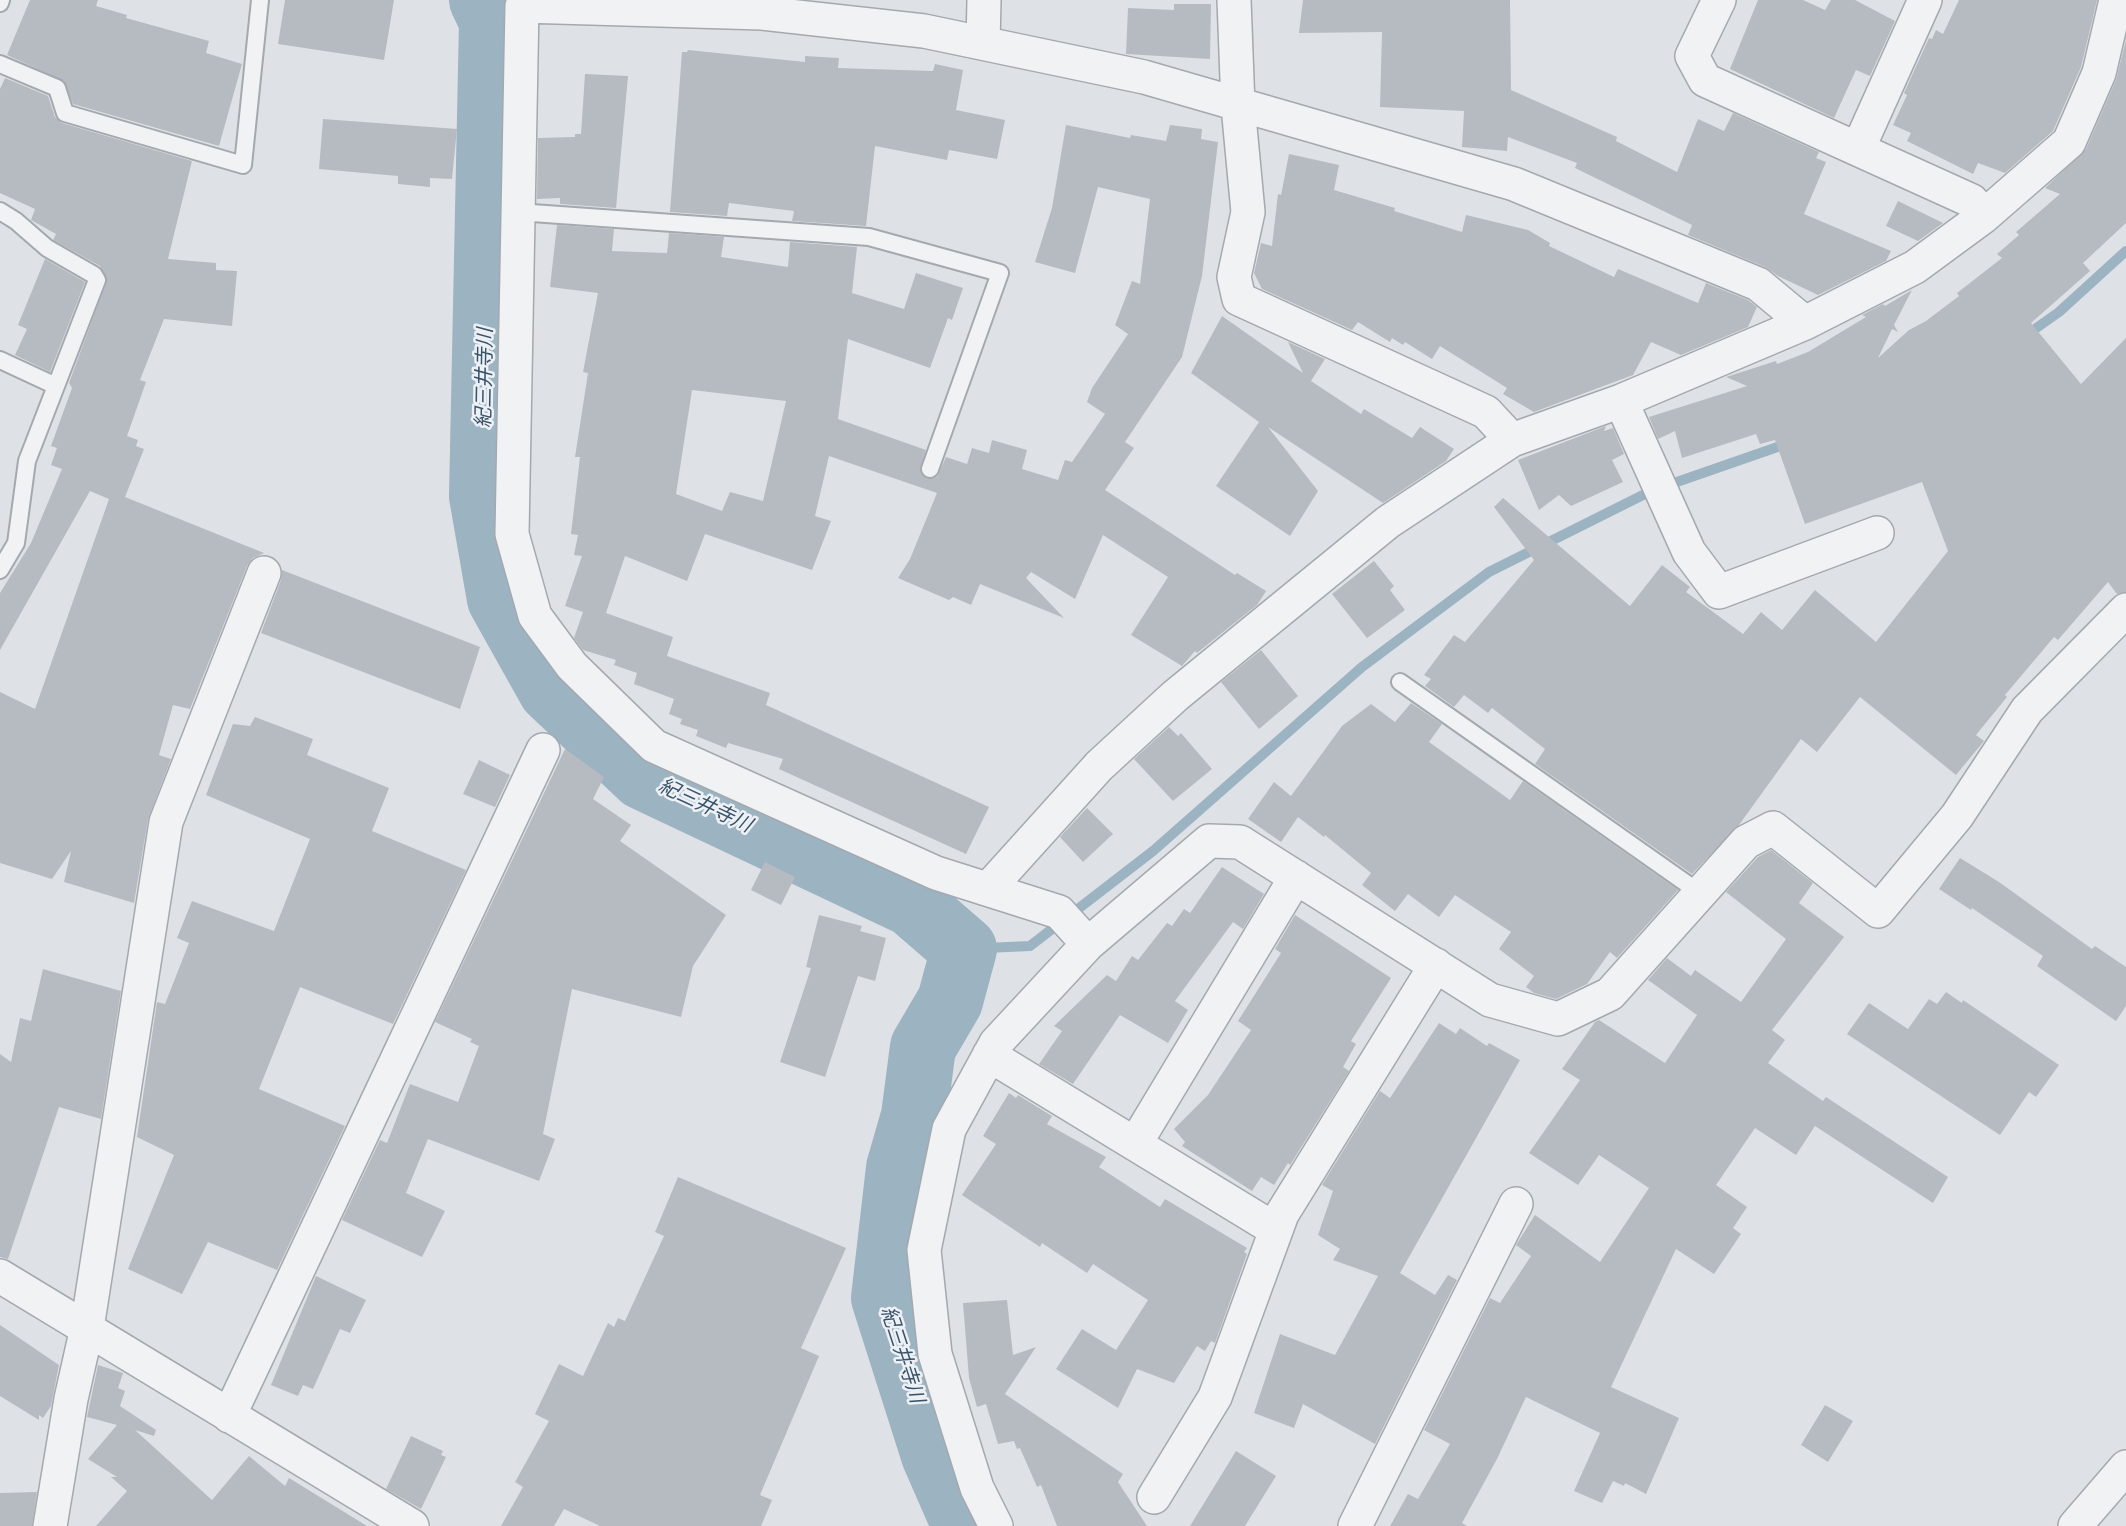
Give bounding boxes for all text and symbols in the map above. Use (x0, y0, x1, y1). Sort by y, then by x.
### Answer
water label: 紀三井寺川 (472, 328, 498, 428)
water label: 紀三井寺川 (655, 774, 755, 838)
water label: 紀三井寺川 (875, 1304, 929, 1406)

